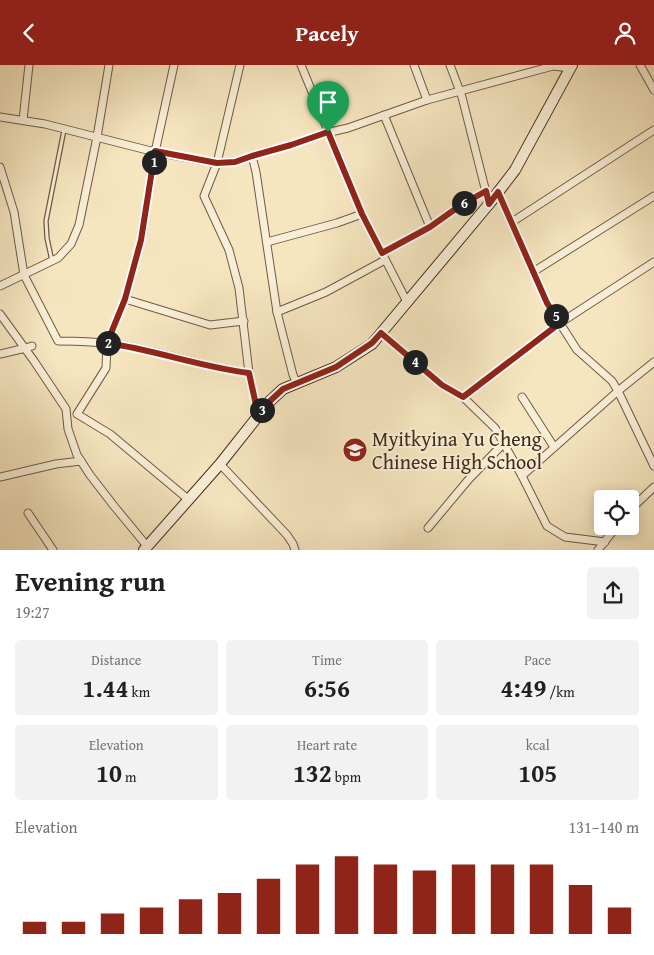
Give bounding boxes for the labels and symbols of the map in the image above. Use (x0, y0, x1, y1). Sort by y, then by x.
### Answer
pin (307, 81, 349, 132)
pin: 1 (142, 149, 166, 175)
pin: 6 (452, 191, 476, 215)
pin: 5 (544, 303, 568, 329)
pin: 2 (96, 331, 120, 355)
pin: 4 (402, 349, 428, 375)
pin: 3 (250, 397, 274, 423)
place label: Myitkyina Yu Cheng Chinese High School (372, 424, 543, 476)
school or university icon: Myitkyina Yu Cheng Chinese High School (342, 437, 368, 463)

